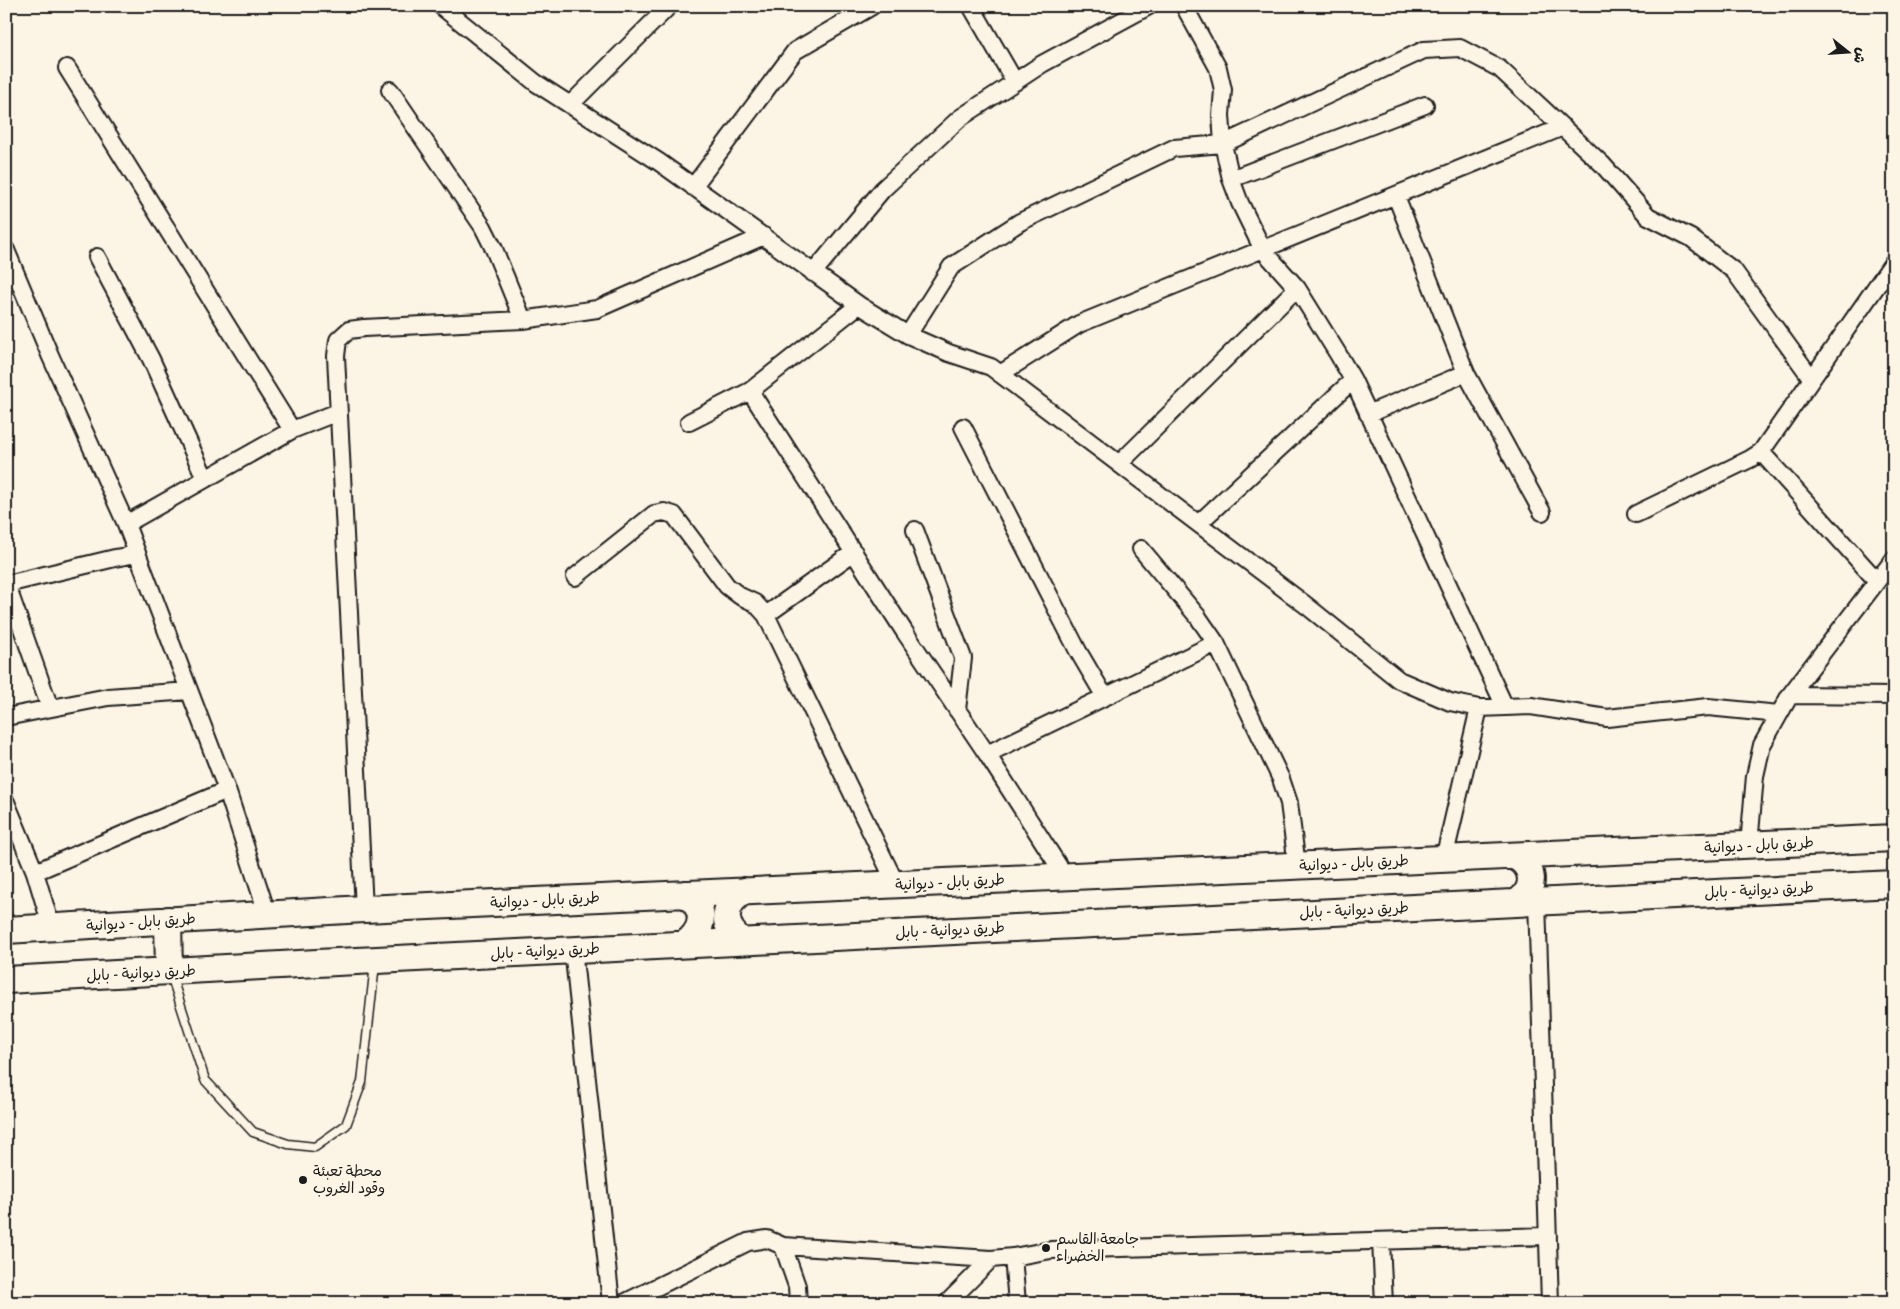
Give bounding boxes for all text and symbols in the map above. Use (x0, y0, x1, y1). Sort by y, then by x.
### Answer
north arrow (1822, 28, 1872, 78)
text: ش (1847, 45, 1870, 66)
street label: طريق بابل - ديوانية (1704, 833, 1815, 861)
street label: طريق بابل - ديوانية (1299, 851, 1410, 879)
street label: طريق بابل - ديوانية (895, 870, 1006, 898)
street label: طريق ديوانية - بابل (1704, 878, 1815, 906)
street label: طريق بابل - ديوانية (490, 888, 601, 916)
street label: طريق ديوانية - بابل (1299, 898, 1410, 926)
street label: طريق بابل - ديوانية (86, 909, 197, 939)
street label: طريق ديوانية - بابل (895, 918, 1006, 946)
street label: طريق ديوانية - بابل (490, 939, 601, 967)
street label: طريق ديوانية - بابل (86, 961, 197, 989)
place label: محطة تعبئة وقود الغروب (313, 1162, 385, 1201)
marker: محطة تعبئة وقود الغروب (297, 1174, 309, 1186)
place label: جامعة القاسم الخضراء (1056, 1230, 1139, 1269)
marker: جامعة القاسم الخضراء (1040, 1242, 1052, 1254)

